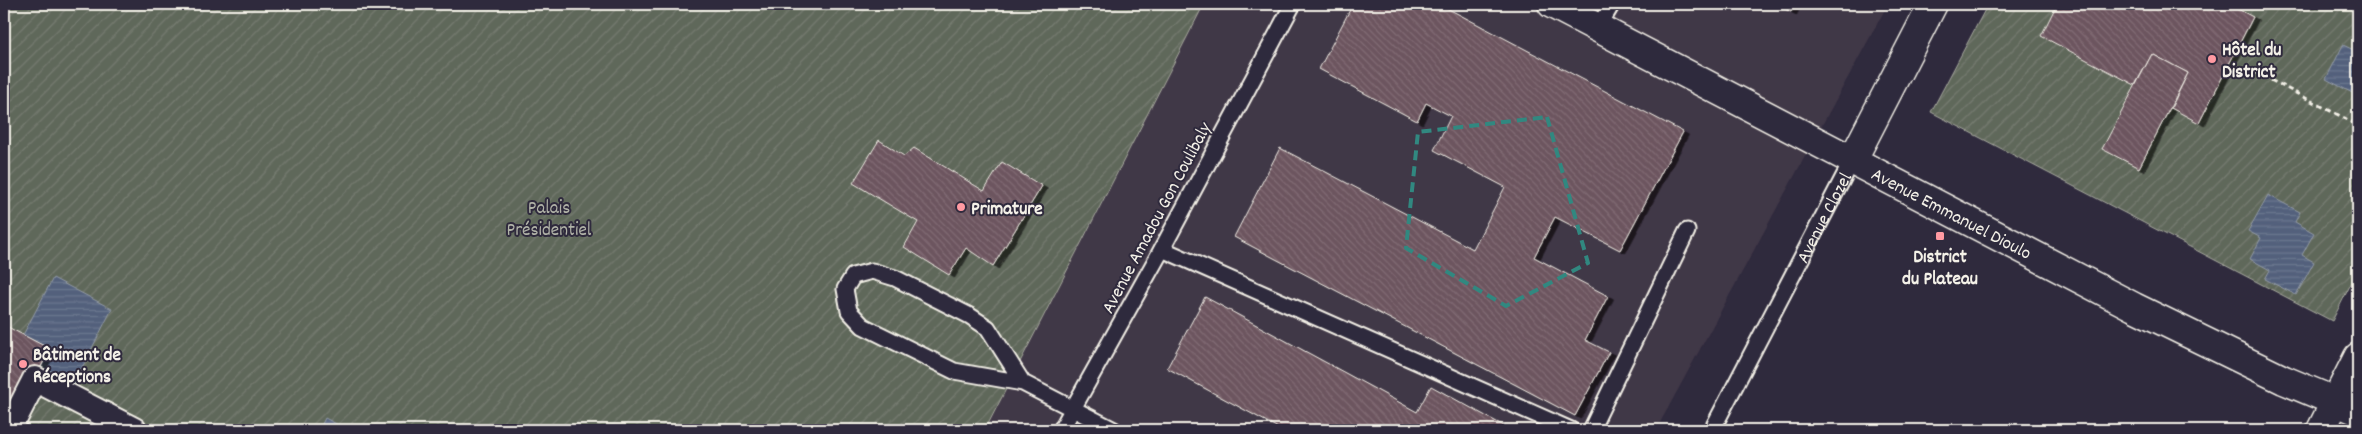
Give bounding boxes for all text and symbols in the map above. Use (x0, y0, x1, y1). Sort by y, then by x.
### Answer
place label: Hôtel du District (2222, 38, 2282, 87)
marker: Hôtel du District (2206, 53, 2218, 65)
street label: Avenue Amadou Gon Coulibaly (1096, 118, 1220, 319)
street label: Avenue Emmanuel Dioulo (1866, 162, 2035, 268)
street label: Avenue Clozel (1791, 168, 1861, 269)
park label: Palais Présidentiel (507, 196, 592, 245)
place label: Primature (971, 197, 1043, 224)
marker: Primature (955, 201, 967, 213)
marker: District du Plateau (1934, 230, 1946, 242)
place label: District du Plateau (1902, 245, 1978, 294)
place label: Bâtiment de Réceptions (33, 343, 121, 392)
marker: Bâtiment de Réceptions (17, 358, 29, 370)

